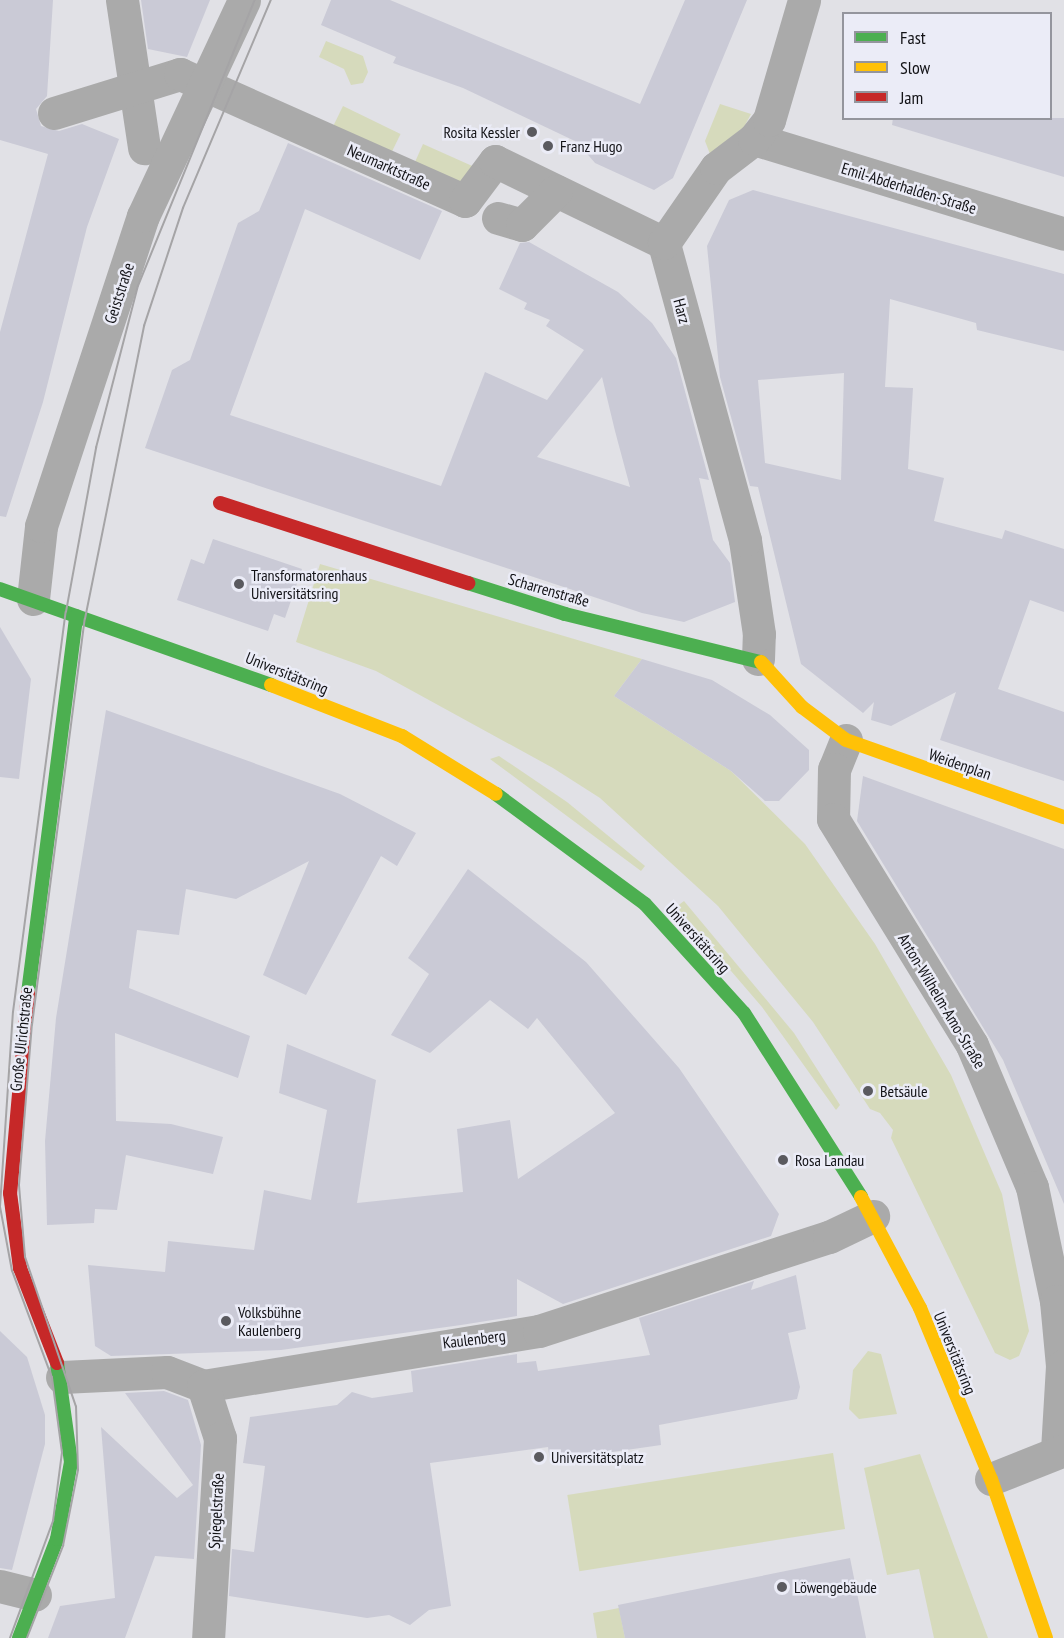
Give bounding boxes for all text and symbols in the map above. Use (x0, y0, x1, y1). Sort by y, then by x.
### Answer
legend (842, 12, 1052, 120)
text: Fast (900, 26, 926, 49)
text: Slow (900, 56, 930, 79)
text: Jam (900, 86, 923, 109)
place label: Rosita Kessler (444, 122, 520, 142)
marker: Rosita Kessler (525, 125, 539, 139)
place label: Franz Hugo (560, 136, 623, 156)
marker: Franz Hugo (541, 139, 555, 153)
street label: Neumarktstraße (344, 140, 434, 194)
street label: Emil-Abderhalden-Straße (839, 158, 979, 218)
street label: Geiststraße (100, 260, 138, 326)
street label: Harz (669, 296, 695, 326)
place label: Transformatorenhaus Universitätsring (251, 565, 367, 603)
street label: Scharrenstraße (506, 569, 592, 611)
marker: Transformatorenhaus Universitätsring (232, 577, 246, 591)
street label: Universitätsring (243, 648, 331, 698)
street label: Weidenplan (926, 744, 994, 784)
street label: Universitätsring (662, 899, 734, 977)
street label: Anton-Wilhelm-Amo-Straße (894, 930, 990, 1072)
street label: Große Ulrichstraße (6, 986, 36, 1092)
place label: Betsäule (880, 1081, 928, 1101)
marker: Betsäule (861, 1084, 875, 1098)
place label: Rosa Landau (795, 1150, 864, 1170)
marker: Rosa Landau (776, 1153, 790, 1167)
place label: Volksbühne Kaulenberg (238, 1302, 301, 1340)
street label: Universitätsring (930, 1309, 980, 1397)
marker: Volksbühne Kaulenberg (219, 1314, 233, 1328)
street label: Kaulenberg (442, 1326, 506, 1352)
place label: Universitätsplatz (551, 1447, 644, 1467)
marker: Universitätsplatz (532, 1450, 546, 1464)
street label: Spiegelstraße (204, 1473, 228, 1549)
place label: Löwengebäude (794, 1577, 877, 1597)
marker: Löwengebäude (775, 1580, 789, 1594)

